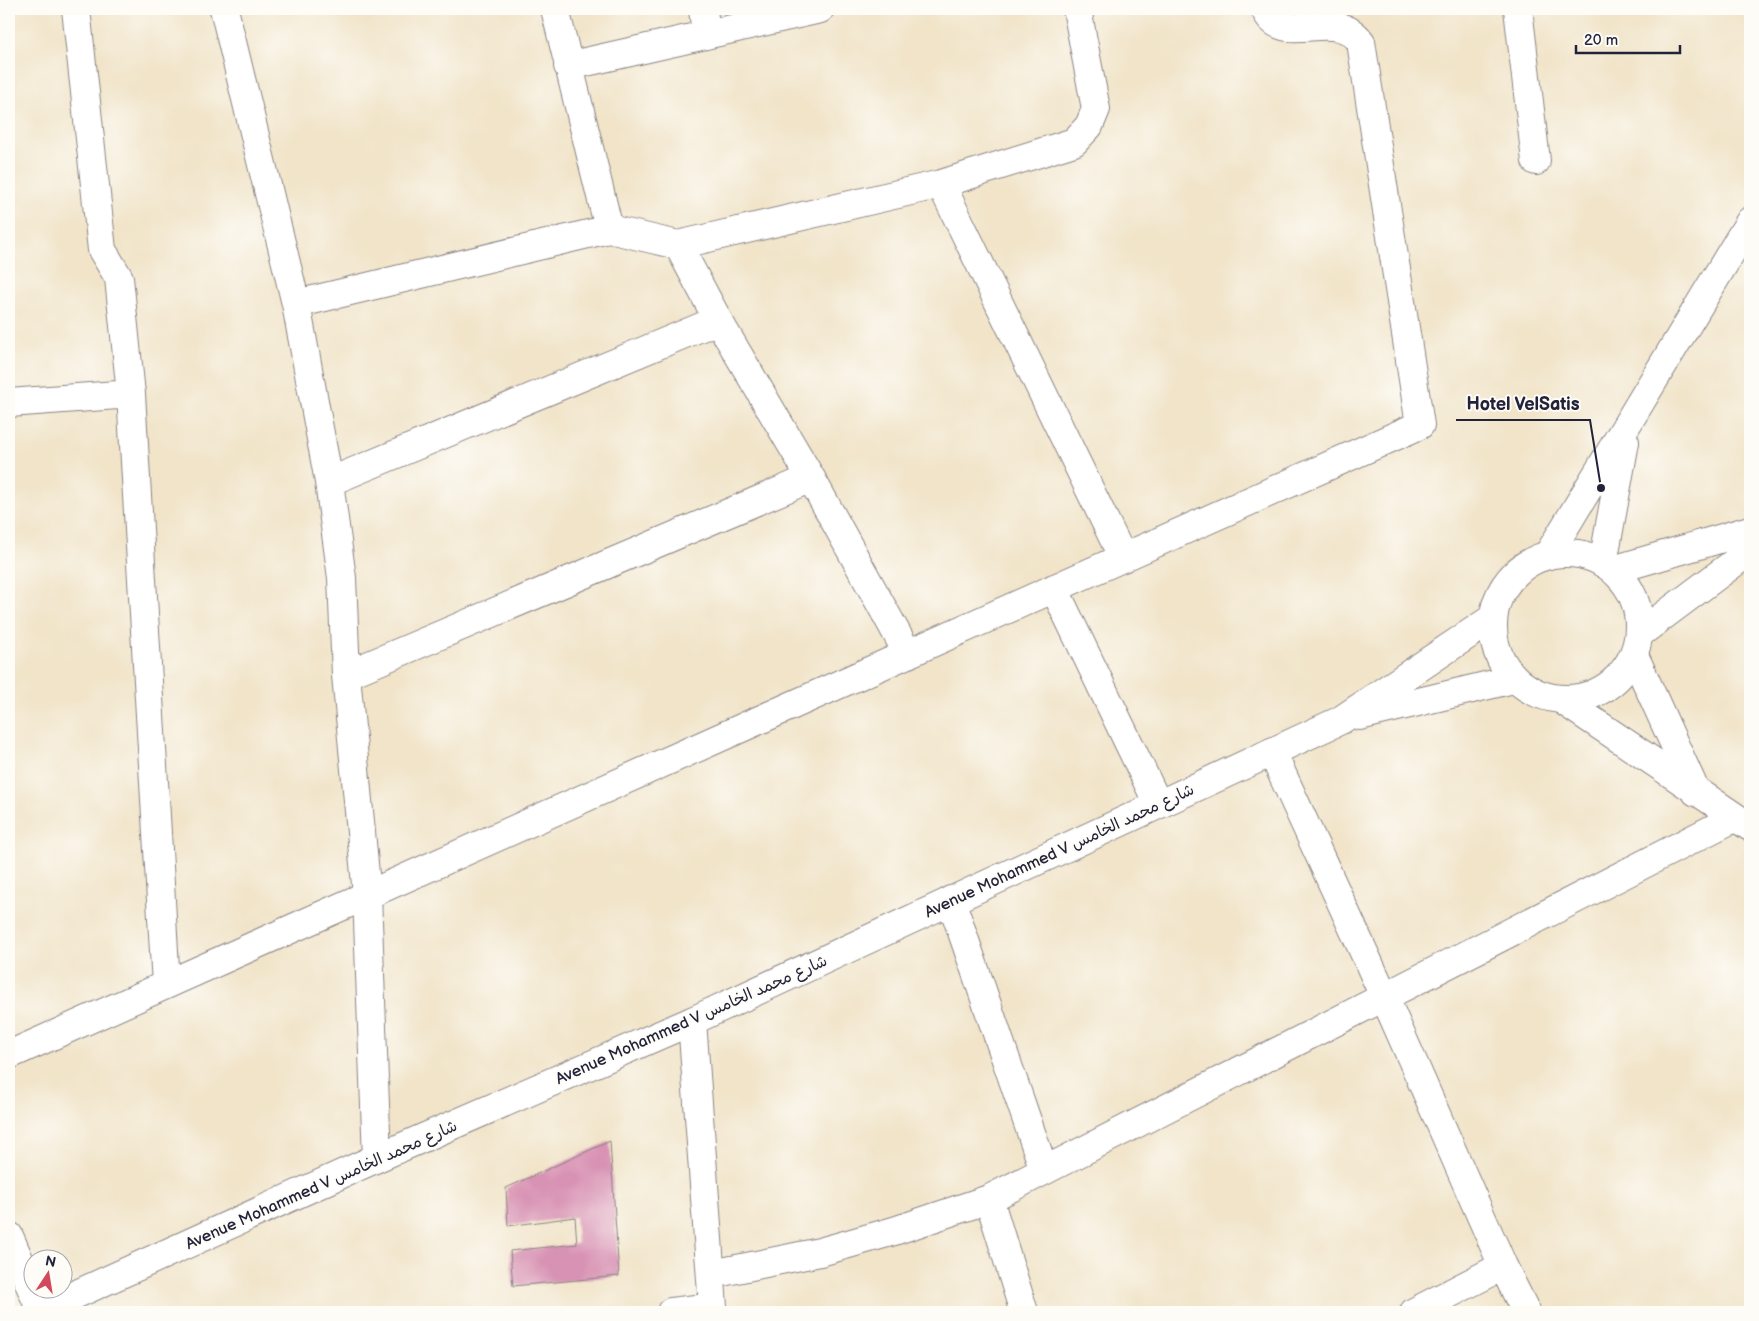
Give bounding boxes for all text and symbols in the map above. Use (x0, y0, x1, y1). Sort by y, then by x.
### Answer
scale bar (1576, 22, 1680, 54)
text: 20 m (1584, 31, 1618, 50)
callout: Hotel VelSatis (1456, 387, 1590, 420)
text: Hotel VelSatis (1466, 394, 1580, 415)
street label: Avenue Mohammed V شارع محمد الخامس (922, 780, 1198, 923)
street label: Avenue Mohammed V شارع محمد الخامس (553, 952, 831, 1090)
street label: Avenue Mohammed V شارع محمد الخامس (183, 1117, 461, 1255)
north arrow (22, 1248, 72, 1298)
text: N (44, 1252, 58, 1271)

